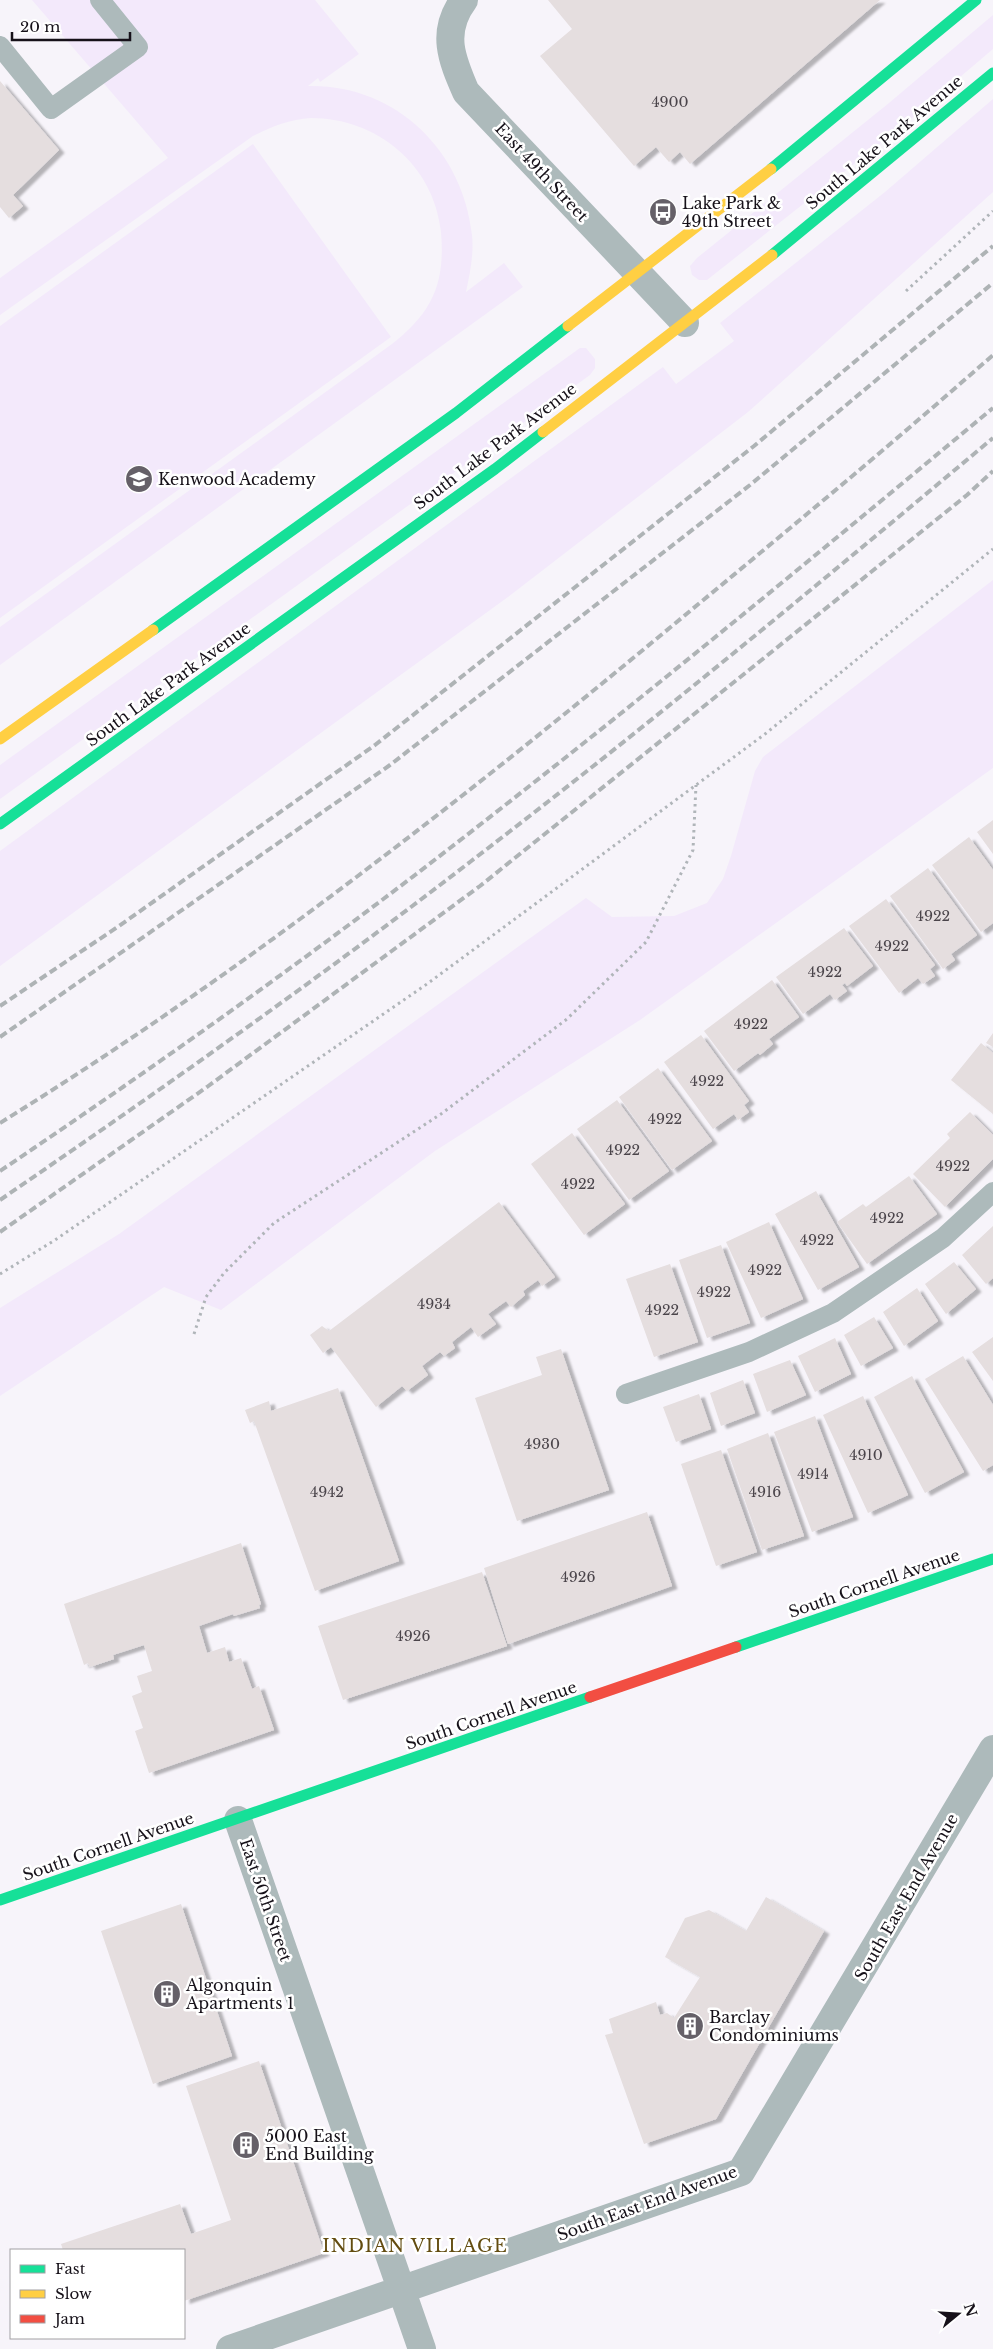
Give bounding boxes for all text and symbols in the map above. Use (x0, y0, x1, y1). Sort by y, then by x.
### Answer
scale bar (12, 10, 130, 42)
text: 20 m (20, 17, 60, 36)
street label: South Lake Park Avenue (802, 71, 966, 213)
house number: 4900 (651, 93, 689, 111)
street label: East 49th Street (491, 118, 593, 226)
place label: Lake Park & 49th Street (682, 193, 781, 231)
bus stop icon: Lake Park & 49th Street (648, 197, 678, 227)
street label: South Lake Park Avenue (410, 378, 580, 514)
school or university icon: Kenwood Academy (124, 464, 154, 494)
place label: Kenwood Academy (158, 469, 316, 489)
street label: South Lake Park Avenue (82, 618, 254, 750)
house number: 4922 (916, 907, 950, 925)
house number: 4922 (875, 937, 909, 955)
house number: 4922 (808, 963, 842, 981)
house number: 4922 (734, 1015, 768, 1033)
house number: 4922 (690, 1072, 724, 1090)
house number: 4922 (648, 1110, 682, 1128)
house number: 4922 (606, 1141, 640, 1159)
house number: 4922 (936, 1157, 970, 1175)
house number: 4922 (561, 1175, 595, 1193)
house number: 4922 (870, 1209, 904, 1227)
house number: 4922 (800, 1231, 834, 1249)
house number: 4922 (748, 1261, 782, 1279)
house number: 4922 (697, 1283, 731, 1301)
house number: 4934 (417, 1295, 451, 1313)
house number: 4922 (645, 1301, 679, 1319)
house number: 4930 (524, 1435, 560, 1453)
house number: 4910 (849, 1446, 883, 1464)
house number: 4914 (797, 1465, 829, 1483)
house number: 4942 (310, 1483, 344, 1501)
house number: 4916 (749, 1483, 781, 1501)
street label: South Cornell Avenue (786, 1544, 962, 1622)
house number: 4926 (561, 1568, 595, 1586)
house number: 4926 (396, 1627, 430, 1645)
street label: South Cornell Avenue (403, 1676, 579, 1754)
street label: South Cornell Avenue (20, 1807, 196, 1885)
street label: South East End Avenue (850, 1810, 962, 1984)
street label: East 50th Street (236, 1836, 296, 1964)
place label: Algonquin Apartments 1 (185, 1975, 294, 2013)
building icon: Algonquin Apartments 1 (152, 1979, 182, 2009)
place label: Barclay Condominiums (709, 2007, 839, 2045)
building icon: Barclay Condominiums (675, 2011, 705, 2041)
place label: 5000 East End Building (265, 2126, 374, 2164)
building icon: 5000 East End Building (231, 2130, 261, 2160)
street label: South East End Avenue (554, 2161, 740, 2245)
district label: INDIAN VILLAGE (322, 2235, 508, 2257)
legend (10, 2249, 185, 2339)
text: Fast (55, 2259, 86, 2278)
text: Slow (55, 2284, 92, 2303)
north arrow (933, 2289, 983, 2339)
text: N (960, 2301, 981, 2319)
text: Jam (53, 2309, 85, 2328)

